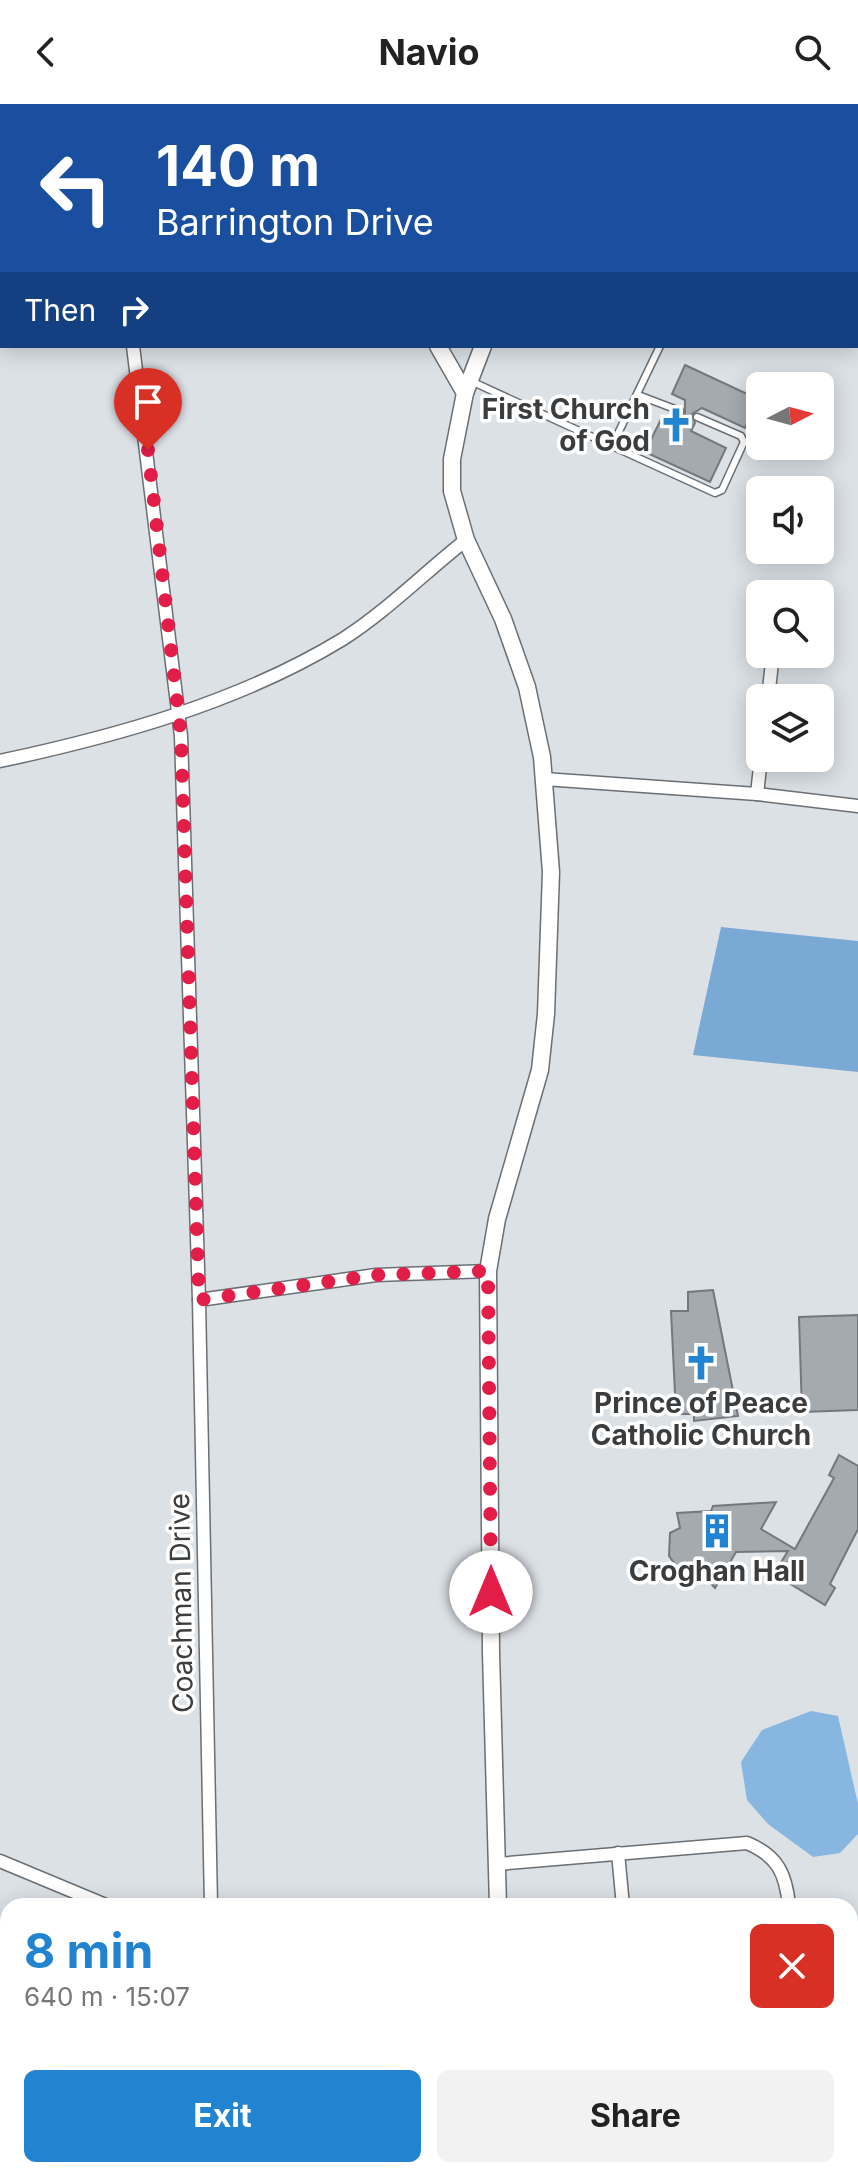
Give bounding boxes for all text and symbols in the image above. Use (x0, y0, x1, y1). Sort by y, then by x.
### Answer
icon: back (24, 30, 68, 74)
text: Navio (378, 30, 480, 74)
icon: search (790, 30, 834, 74)
text: 140 m (156, 132, 320, 200)
icon: left (24, 136, 128, 240)
text: Barrington Drive (156, 200, 434, 244)
icon: right (112, 288, 156, 332)
text: Then (24, 292, 96, 328)
pin (114, 368, 182, 450)
north arrow (746, 372, 834, 460)
map controls (746, 372, 834, 772)
icon: arrive (126, 380, 170, 424)
place label: First Church of God (482, 392, 650, 458)
church icon: First Church of God (657, 406, 695, 444)
button: sound (746, 476, 834, 564)
button: search (746, 580, 834, 668)
button: layers (746, 684, 834, 772)
church icon: Prince of Peace Catholic Church (682, 1344, 720, 1382)
place label: Prince of Peace Catholic Church (591, 1386, 811, 1452)
street label: Coachman Drive (162, 1493, 200, 1713)
building icon: Croghan Hall (698, 1512, 736, 1550)
position arrow (449, 1550, 533, 1634)
place label: Croghan Hall (629, 1554, 805, 1588)
text: 8 min (24, 1921, 153, 1980)
button: close (750, 1924, 834, 2008)
text: 640 m · 15:07 (24, 1981, 190, 2012)
button: Exit (24, 2070, 421, 2162)
button: Share (437, 2070, 834, 2162)

